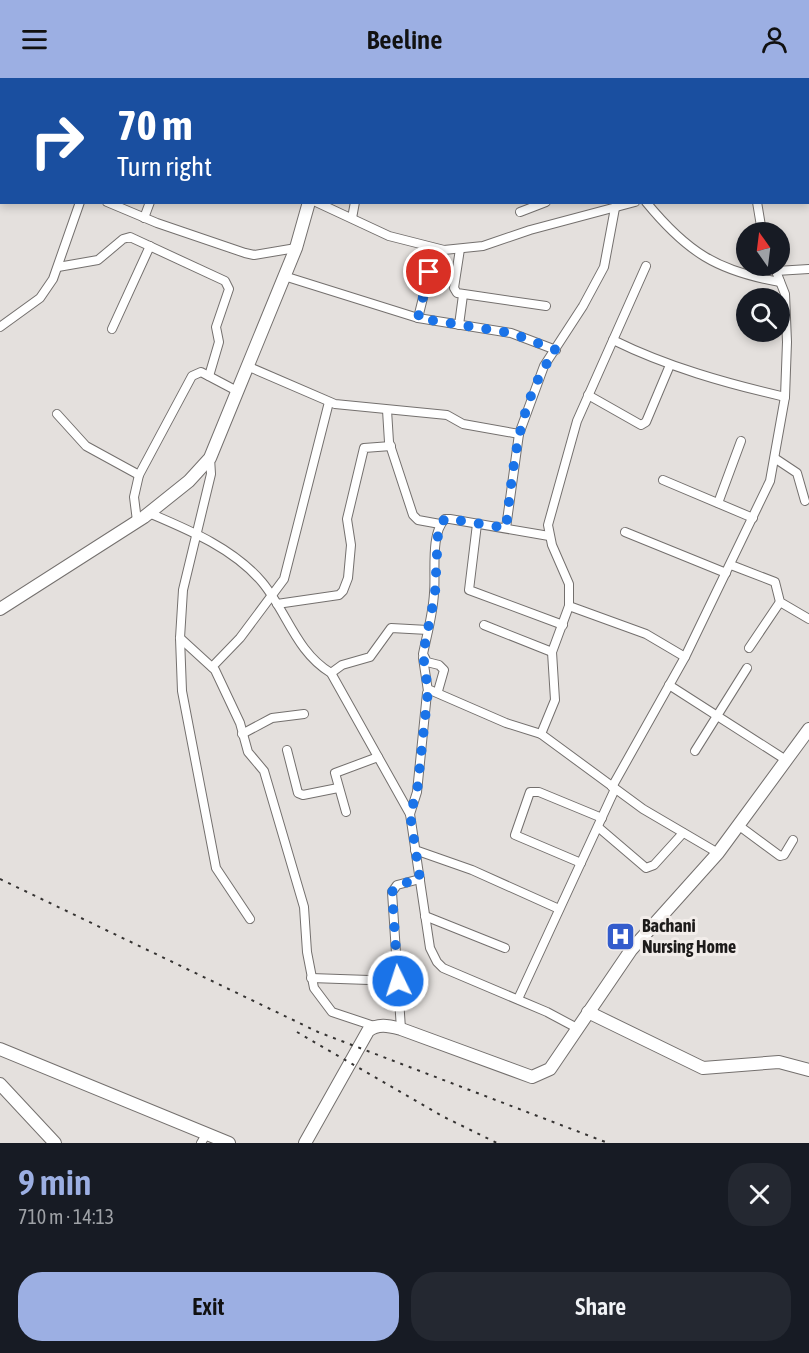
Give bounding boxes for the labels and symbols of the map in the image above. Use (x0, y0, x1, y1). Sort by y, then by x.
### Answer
north arrow (736, 222, 790, 276)
pin (403, 246, 454, 297)
place label: Bachani Nursing Home (642, 915, 736, 957)
hospital icon: Bachani Nursing Home (605, 920, 637, 952)
position arrow (366, 949, 430, 1013)

